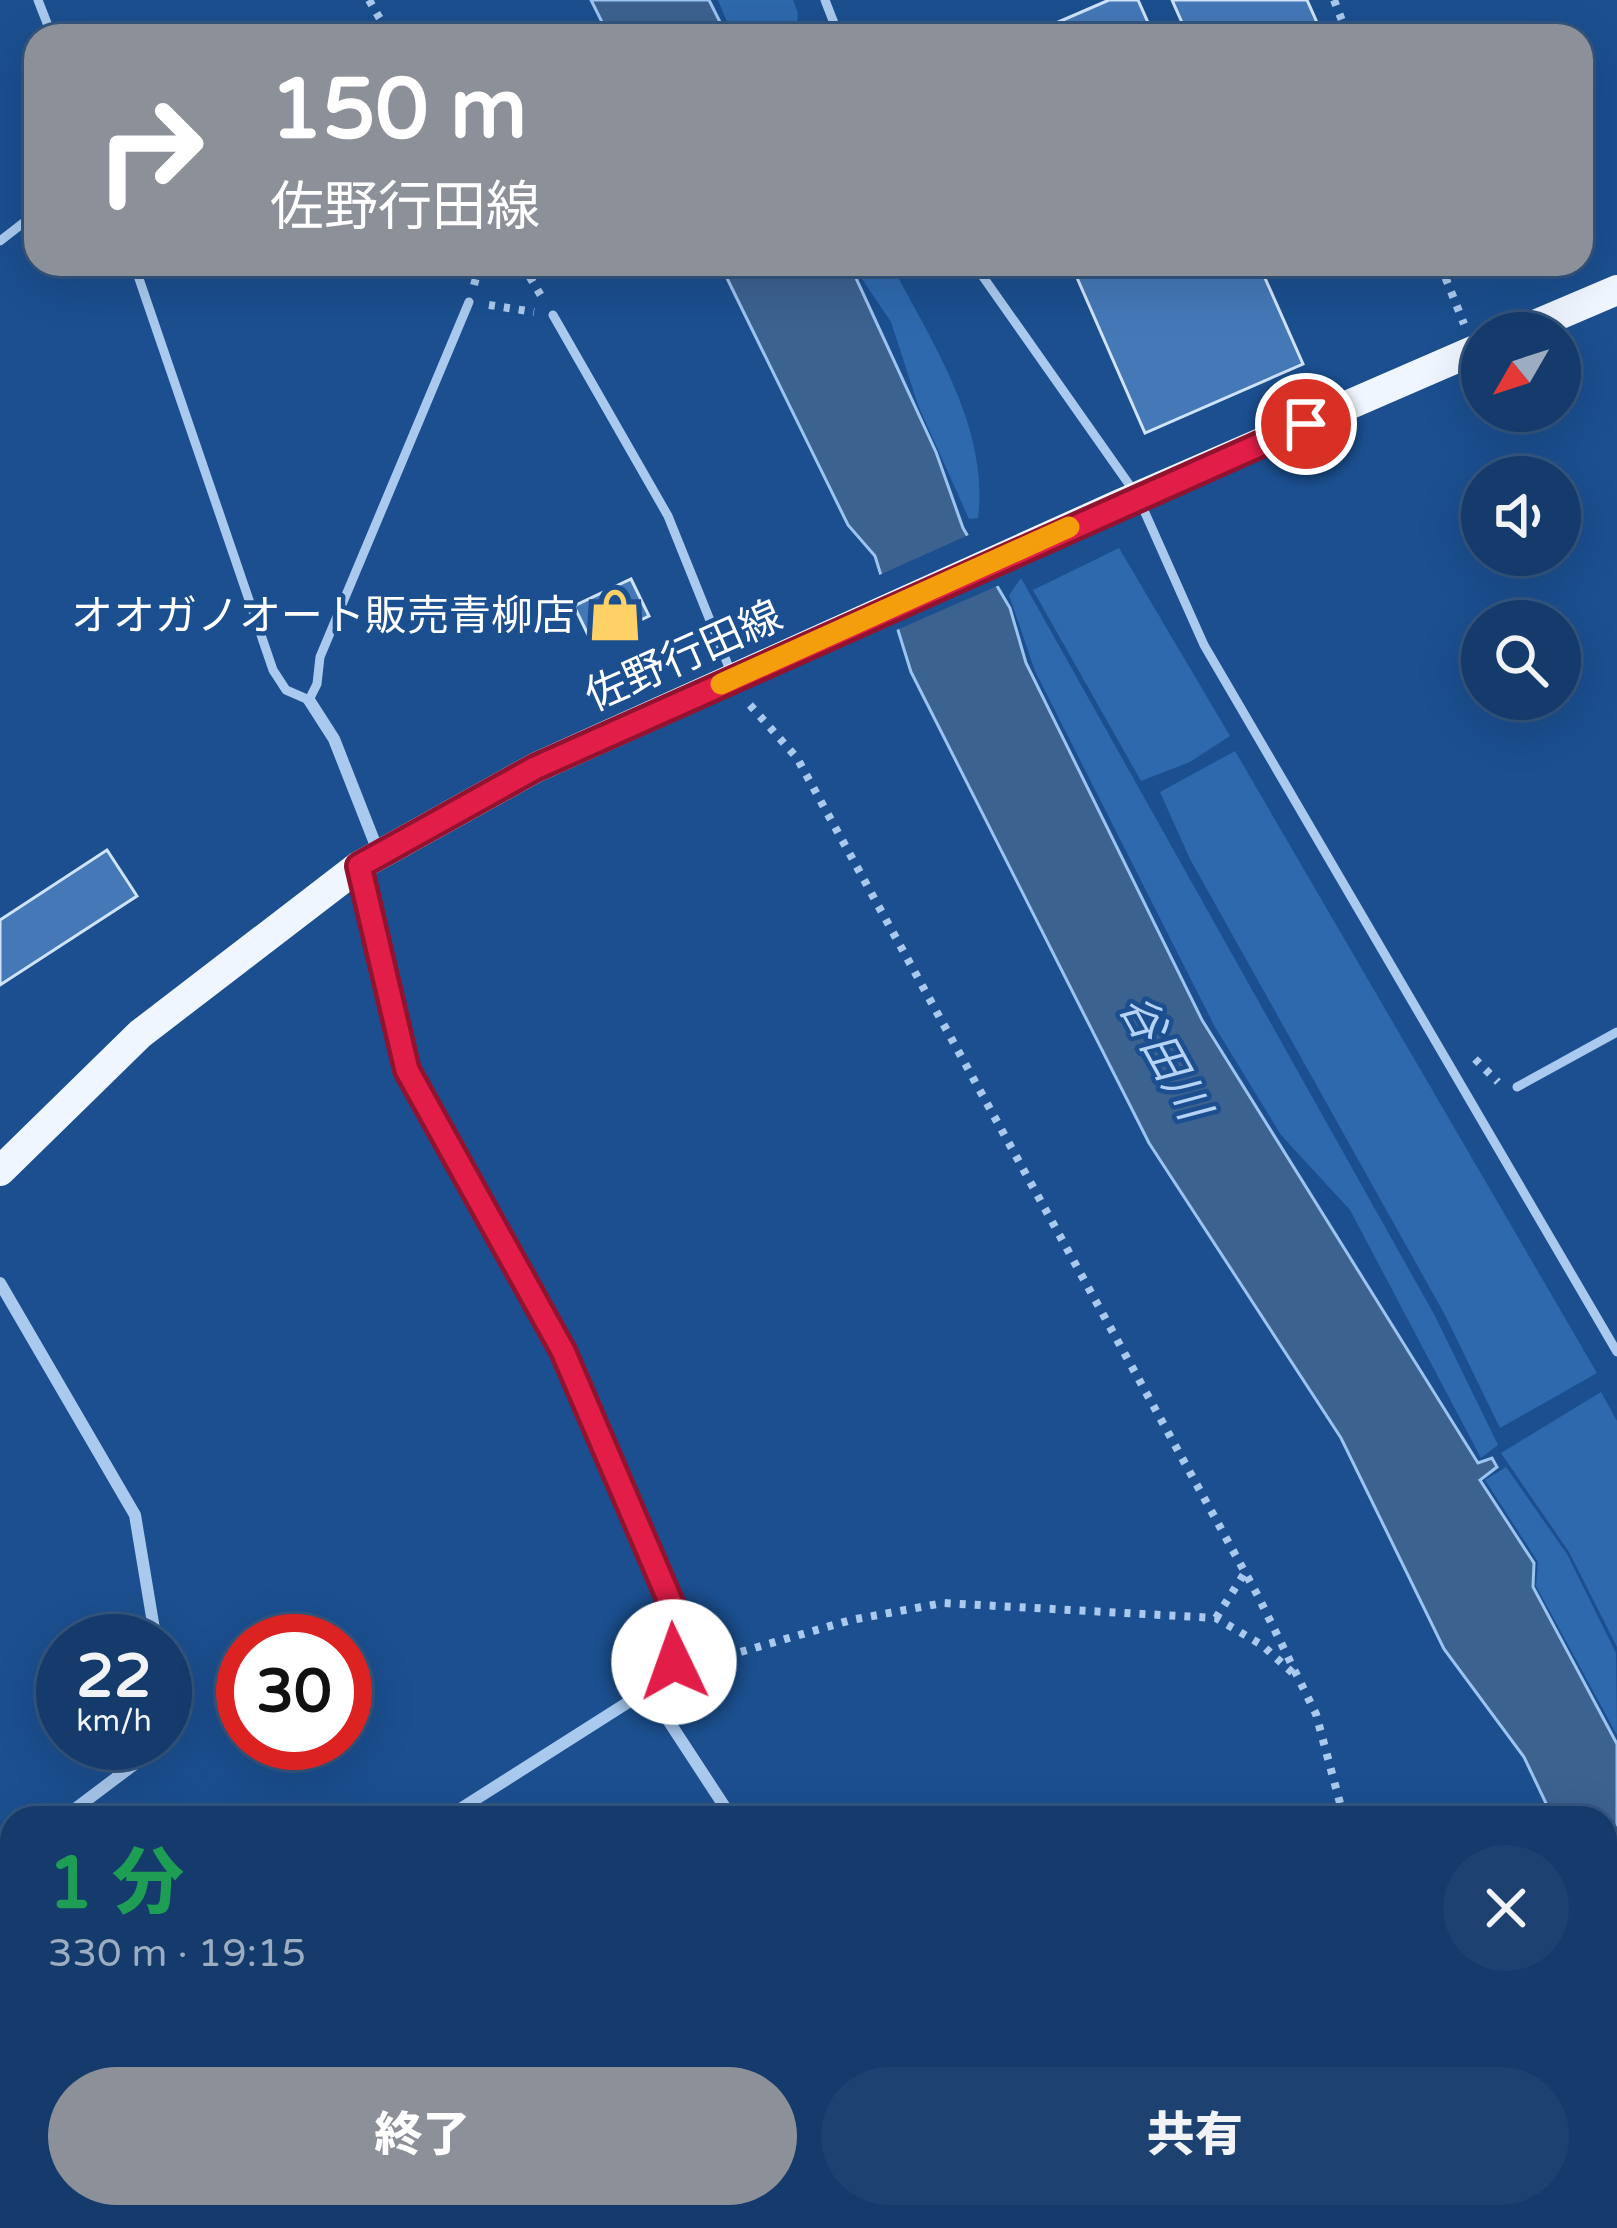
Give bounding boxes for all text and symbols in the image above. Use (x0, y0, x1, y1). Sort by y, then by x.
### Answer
text: 150 m (270, 60, 527, 161)
icon: right (72, 72, 228, 228)
text: 佐野行田線 (270, 175, 540, 240)
north arrow (1461, 312, 1581, 432)
map controls (1461, 312, 1581, 720)
pin (1255, 373, 1357, 475)
icon: arrive (1273, 391, 1339, 457)
button: sound (1461, 456, 1581, 576)
shop icon: オオガノオート販売青柳店 (586, 586, 644, 644)
street label: 佐野行田線 (577, 590, 790, 722)
place label: オオガノオート販売青柳店 (71, 591, 575, 642)
button: search (1461, 600, 1581, 720)
water label: 谷田川 (1107, 985, 1222, 1133)
position arrow (611, 1599, 737, 1725)
speed limit sign: 30 (216, 1614, 372, 1770)
text: 22 (76, 1641, 152, 1713)
text: km/h (76, 1703, 152, 1740)
text: 1 分 (48, 1841, 184, 1928)
button: close (1443, 1845, 1569, 1971)
text: 330 m · 19:15 (48, 1930, 306, 1977)
button: 終了 (48, 2067, 797, 2205)
button: 共有 (821, 2067, 1569, 2205)

